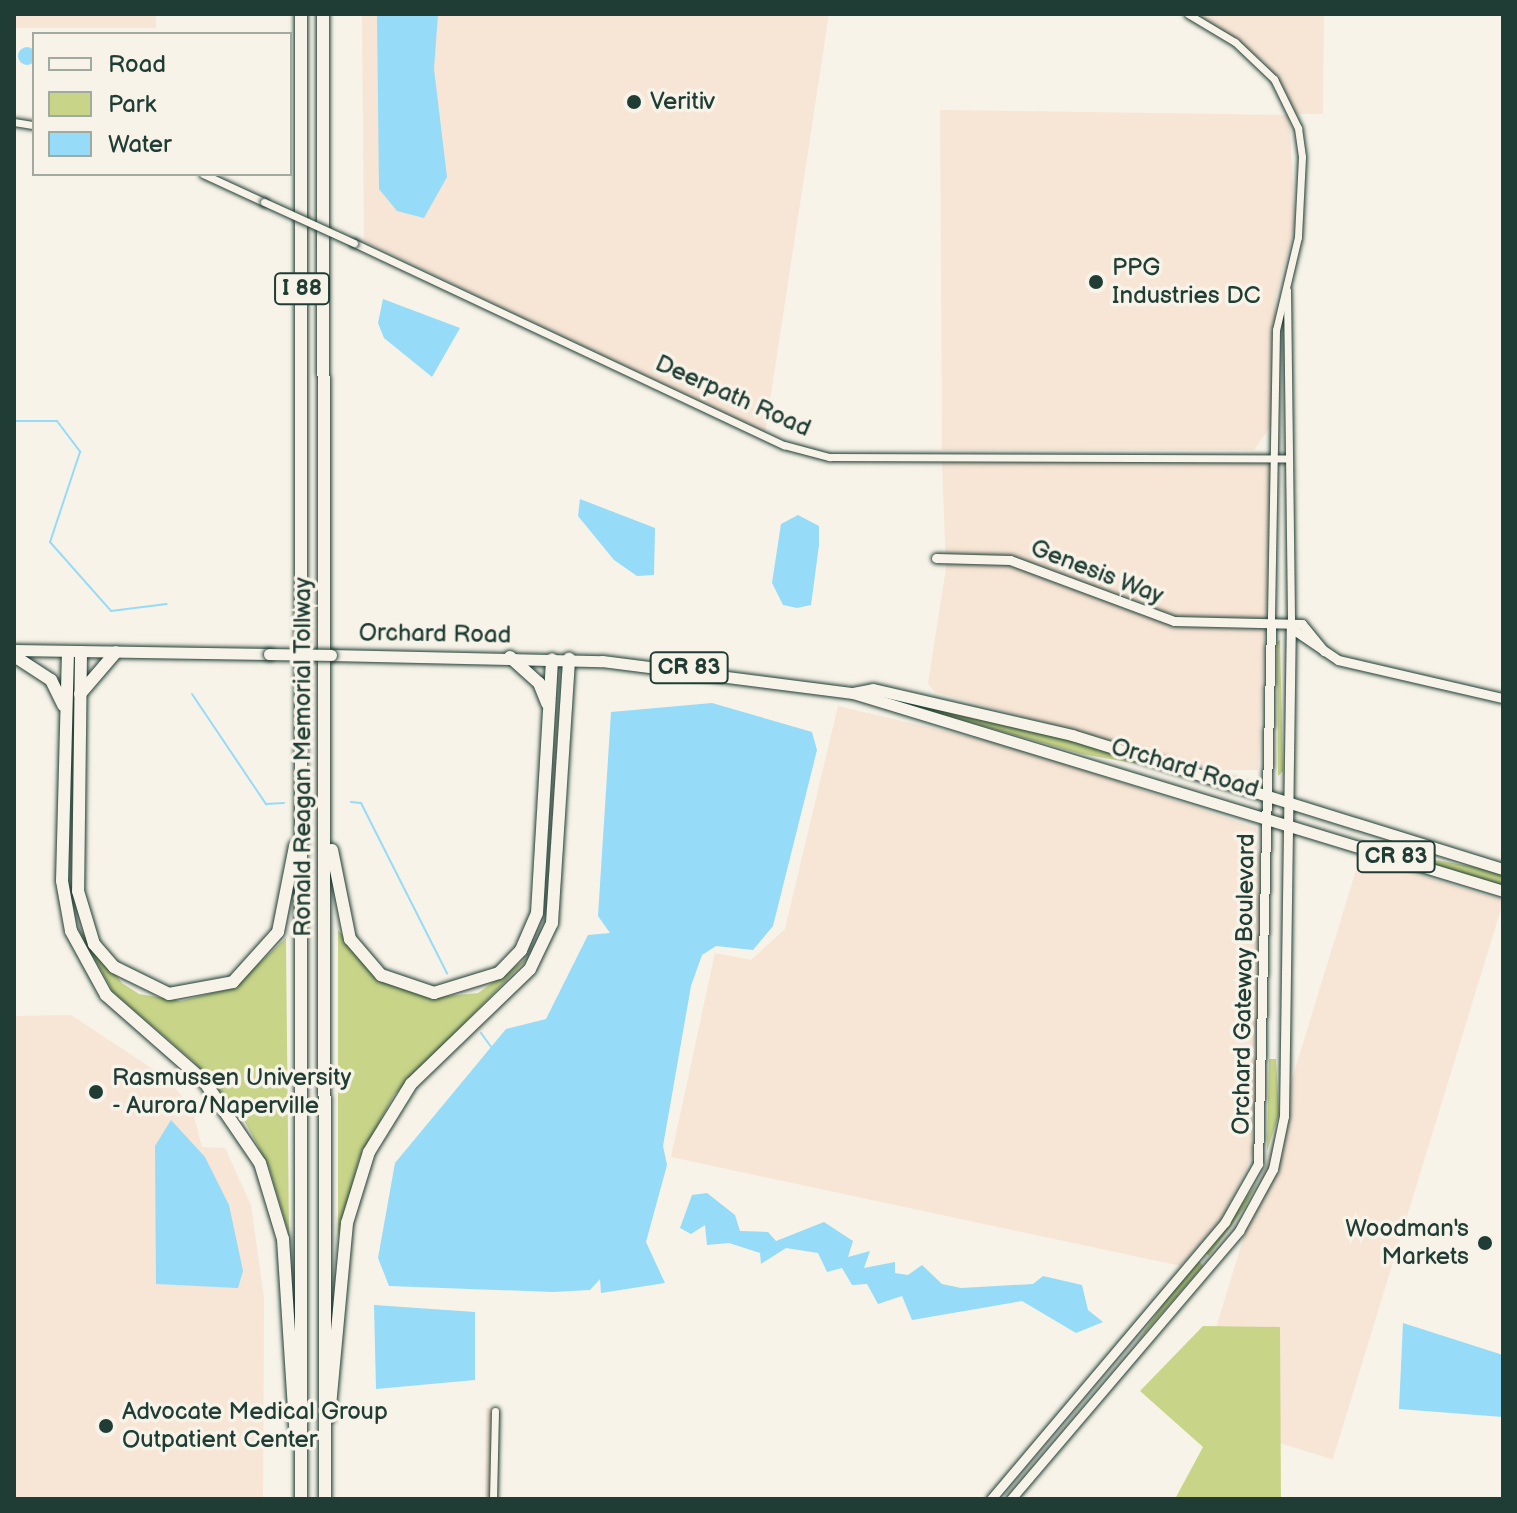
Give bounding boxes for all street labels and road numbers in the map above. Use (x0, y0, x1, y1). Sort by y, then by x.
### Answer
road number: I 88 (274, 271, 330, 307)
street label: Deerpath Road (651, 349, 815, 443)
street label: Genesis Way (1026, 533, 1168, 611)
street label: Ronald Reagan Memorial Tollway (289, 577, 317, 937)
street label: Orchard Road (358, 618, 512, 650)
road number: CR 83 (649, 650, 729, 686)
street label: Orchard Road (1108, 732, 1262, 804)
street label: Orchard Gateway Boulevard (1227, 832, 1261, 1136)
road number: CR 83 (1356, 839, 1436, 875)

